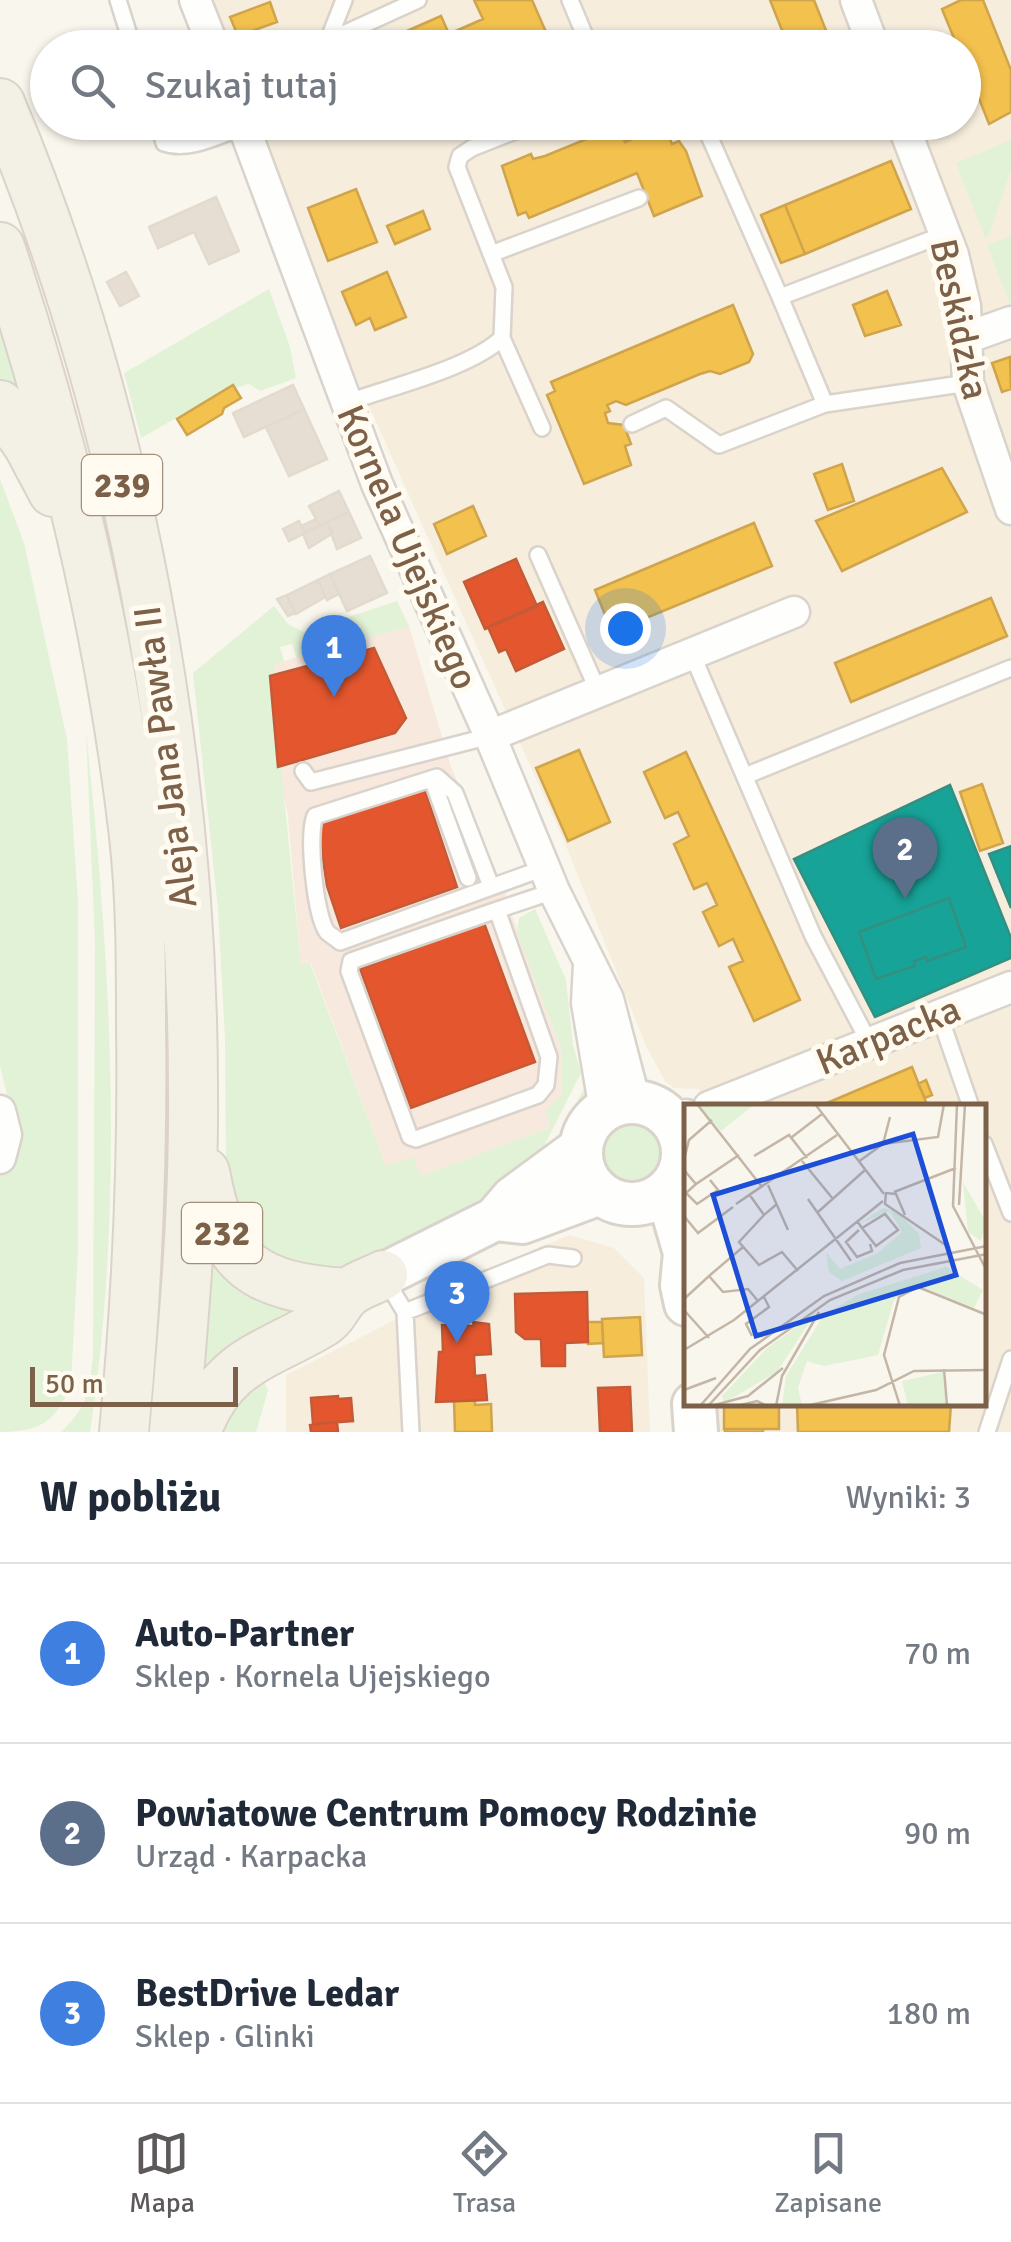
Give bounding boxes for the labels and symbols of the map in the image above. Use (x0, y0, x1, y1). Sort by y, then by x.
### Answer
street label: Beskidzka (920, 234, 999, 404)
street label: Kornela Ujejskiego (326, 398, 489, 697)
road number: 239 (82, 455, 162, 515)
street label: Aleja Jana Pawła II (124, 603, 207, 911)
your location (600, 603, 651, 654)
pin: 1 (302, 614, 366, 697)
pin: 2 (872, 816, 938, 899)
street label: Karpacka (809, 985, 967, 1086)
inset map (684, 1104, 986, 1407)
road number: 232 (182, 1203, 262, 1263)
pin: 3 (424, 1260, 490, 1343)
scale bar (30, 1362, 238, 1406)

